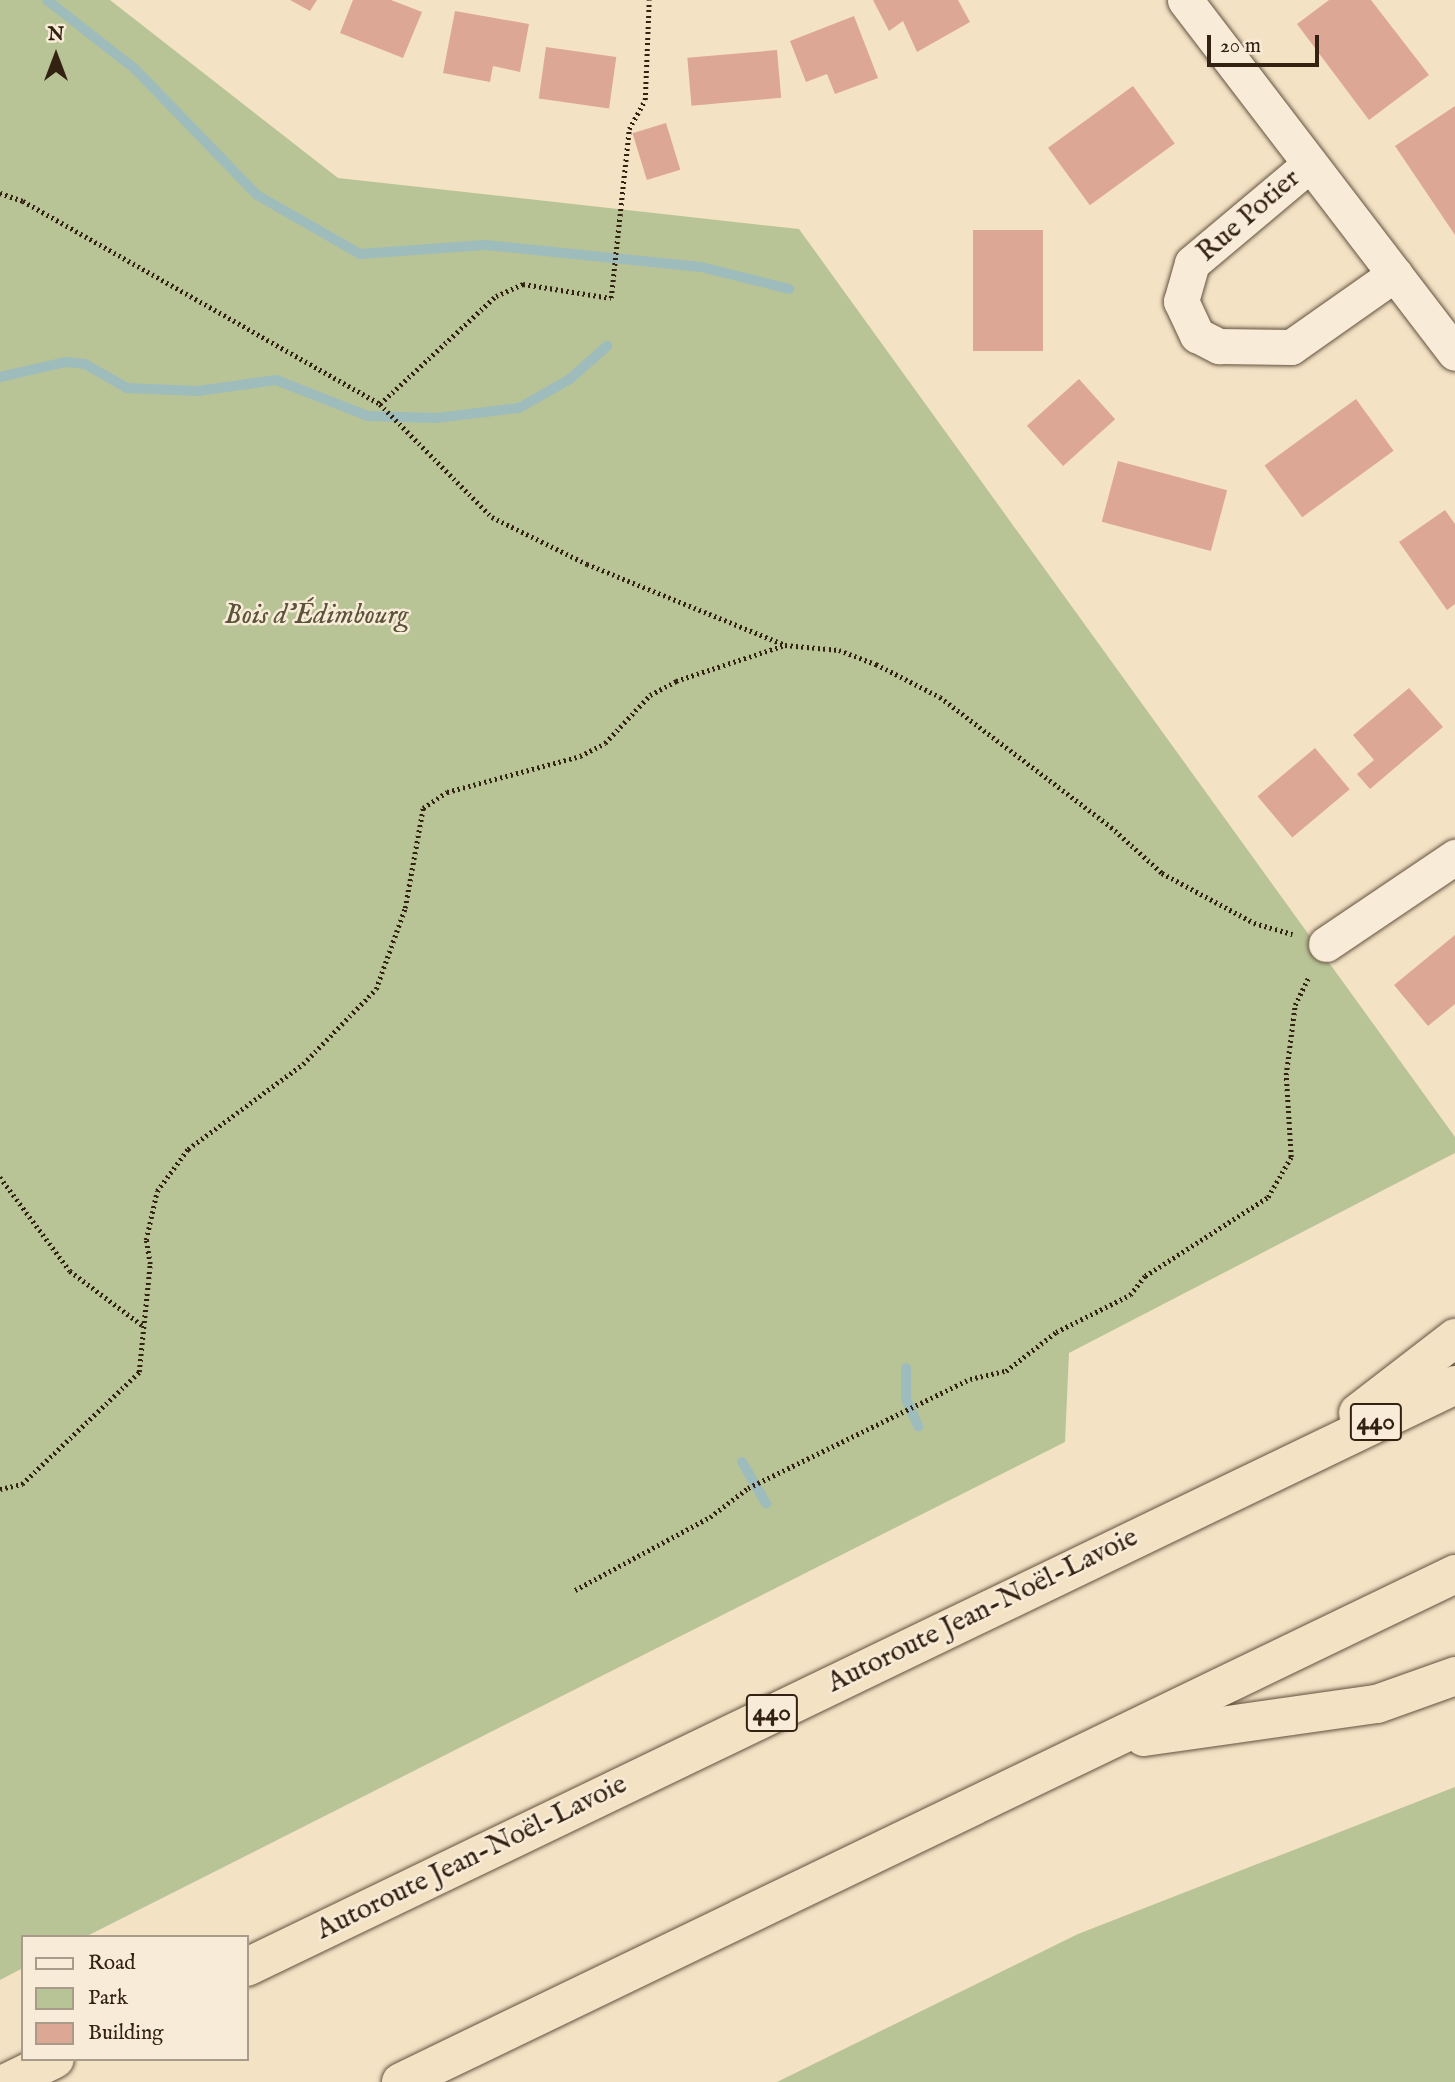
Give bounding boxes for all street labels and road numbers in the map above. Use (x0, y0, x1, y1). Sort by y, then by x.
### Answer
street label: Rue Potier (1191, 162, 1307, 270)
road number: 440 (1350, 1400, 1402, 1444)
street label: Autoroute Jean-Noël-Lavoie (822, 1521, 1144, 1701)
road number: 440 (746, 1690, 798, 1736)
street label: Autoroute Jean-Noël-Lavoie (311, 1768, 633, 1948)

